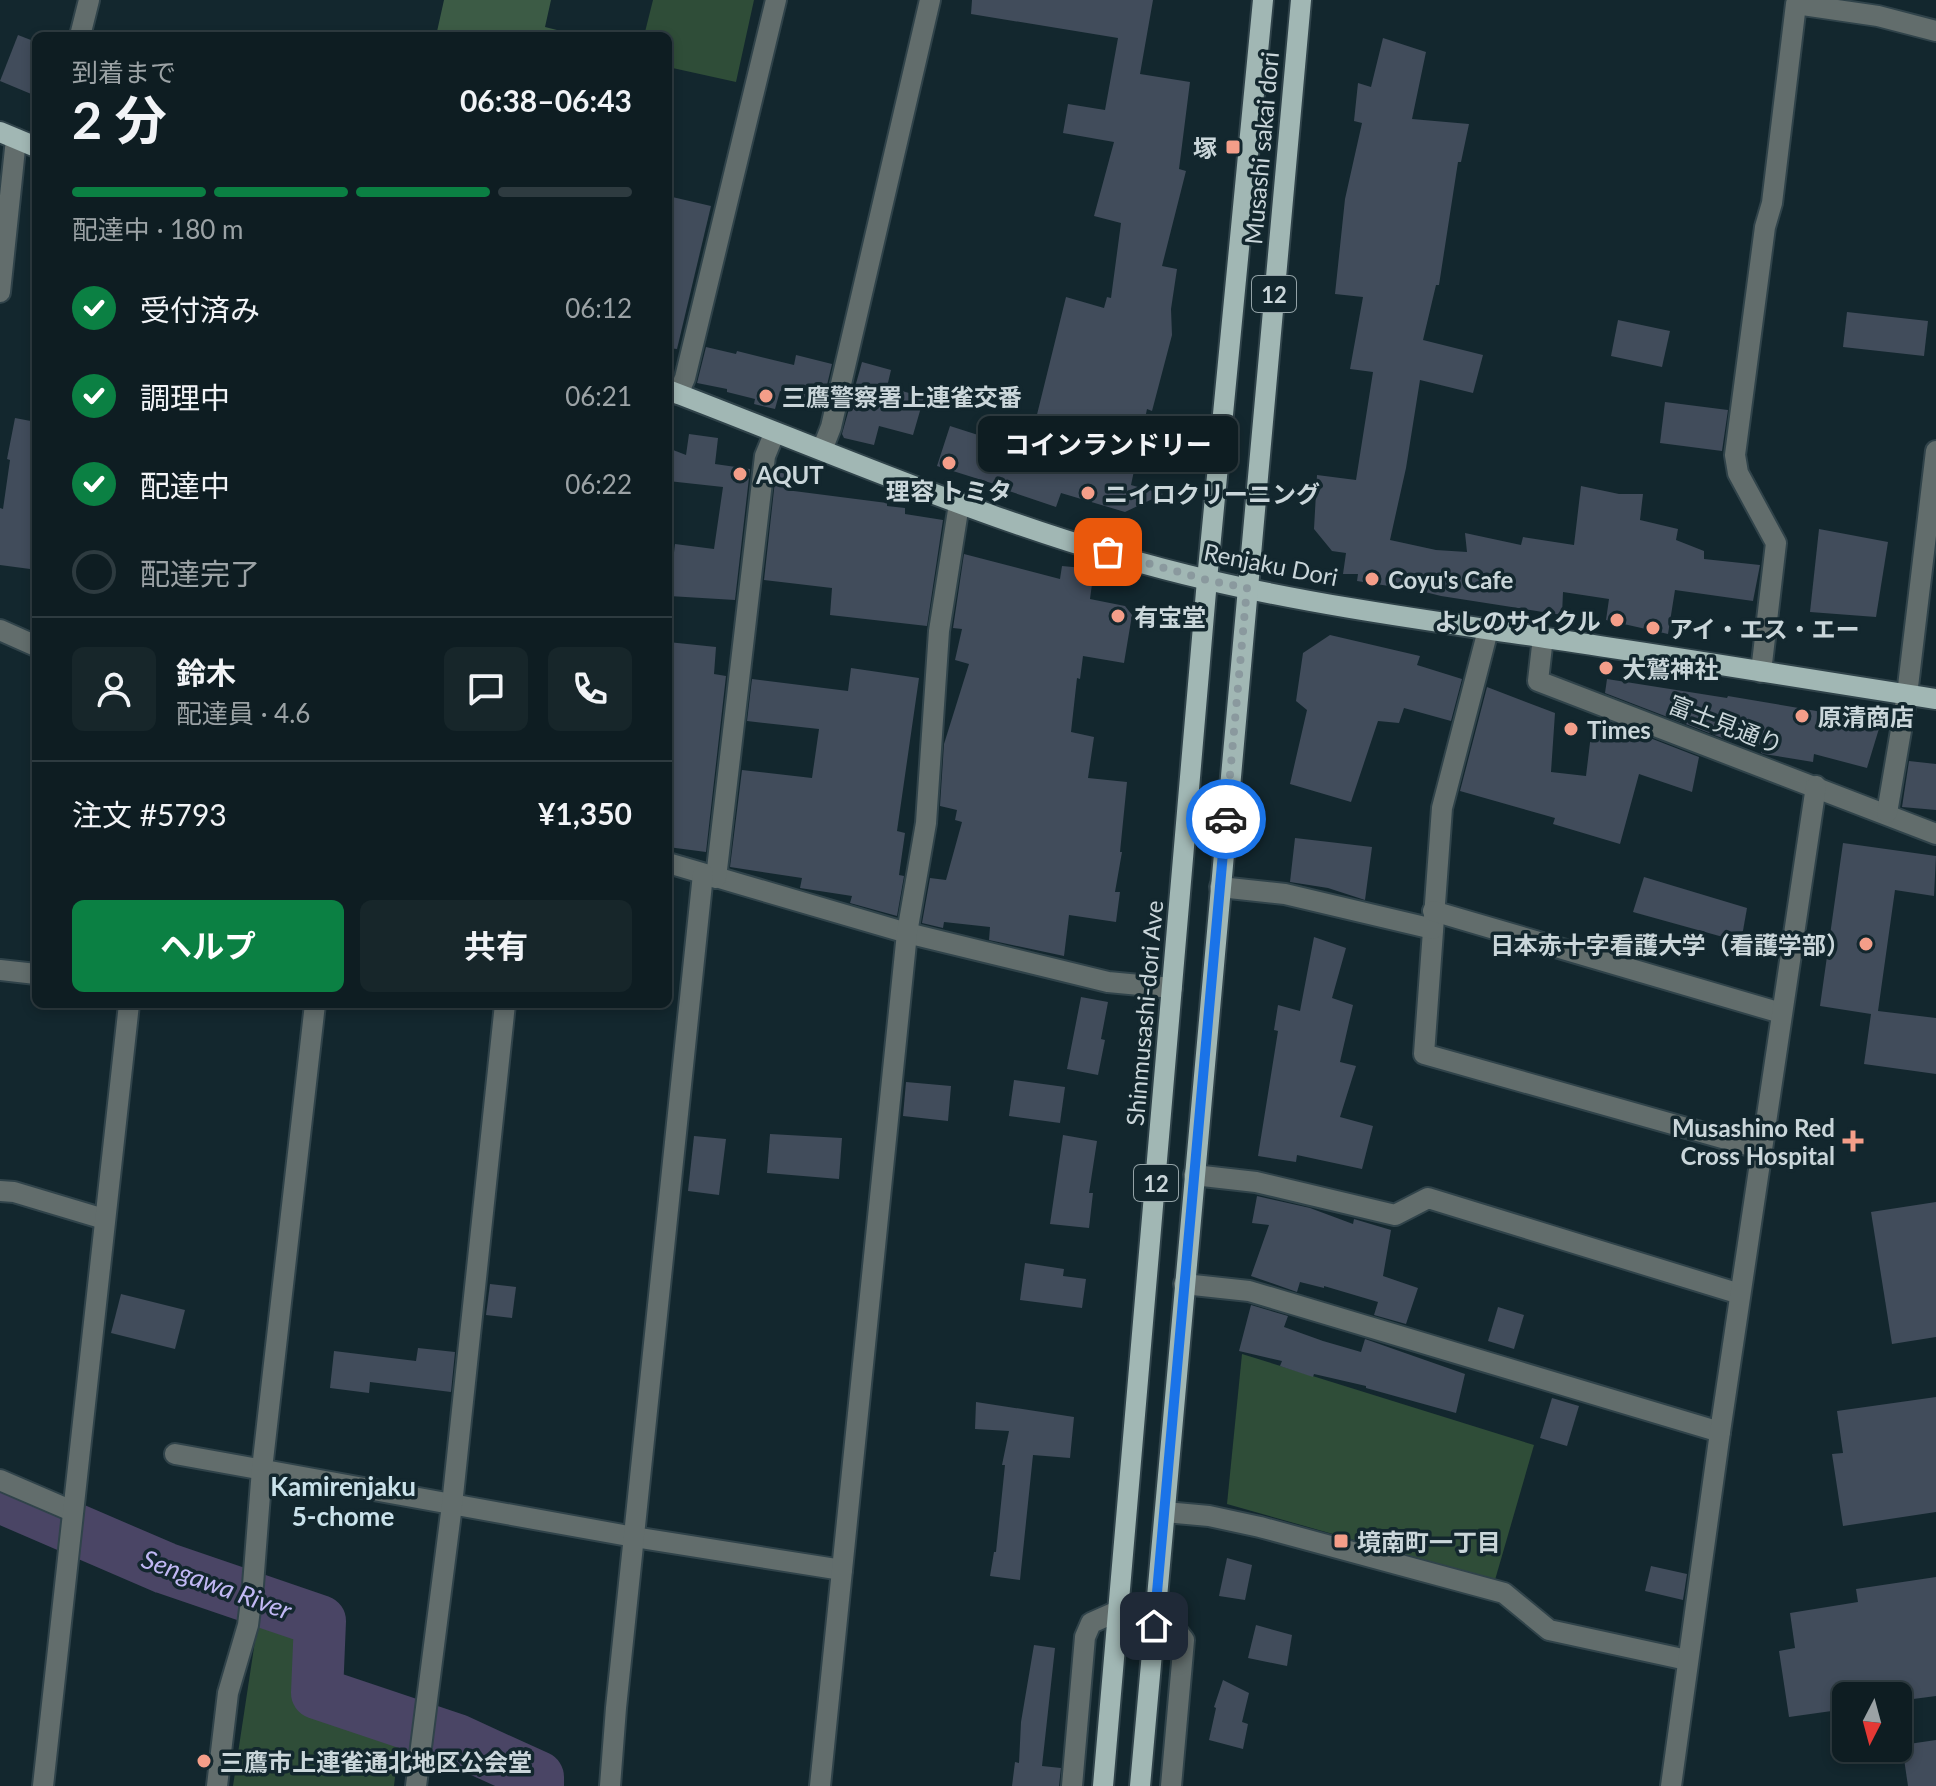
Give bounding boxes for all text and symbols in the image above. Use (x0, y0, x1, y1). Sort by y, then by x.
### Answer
street label: Musashi sakai dori (1238, 50, 1284, 246)
text: 到着まで (72, 56, 176, 88)
text: 06:38–06:43 (460, 82, 632, 118)
text: 2 分 (72, 88, 167, 150)
place label: 塚 (1193, 133, 1217, 162)
marker: 塚 (1224, 138, 1242, 156)
text: 配達中 · 180 m (72, 213, 243, 245)
road number: 12 (1252, 276, 1296, 312)
icon: check (72, 286, 116, 330)
text: 受付済み (140, 291, 260, 327)
text: 06:12 (565, 292, 632, 324)
icon: check (72, 374, 116, 418)
text: 調理中 (140, 379, 230, 415)
text: 06:21 (565, 380, 632, 412)
place label: 三鷹警察署上連雀交番 (782, 382, 1022, 411)
marker: 三鷹警察署上連雀交番 (757, 387, 775, 405)
callout: コインランドリー (978, 416, 1238, 472)
text: コインランドリー (1004, 428, 1212, 460)
marker: 理容 トミタ (940, 454, 958, 472)
place label: AQUT (755, 460, 824, 489)
icon: check (72, 462, 116, 506)
marker: AQUT (731, 465, 749, 483)
text: 配達中 (140, 467, 230, 503)
text: 06:22 (565, 468, 632, 500)
place label: 理容 トミタ (886, 476, 1012, 505)
place label: ニイロクリーニング (1104, 479, 1320, 508)
marker: ニイロクリーニング (1079, 484, 1097, 502)
pin (1074, 518, 1142, 586)
icon: bag (1086, 530, 1130, 574)
street label: Renjaku Dori (1202, 537, 1340, 591)
text: 配達完了 (140, 555, 260, 591)
place label: Coyu's Cafe (1388, 565, 1513, 594)
marker: Coyu's Cafe (1363, 570, 1381, 588)
place label: 有宝堂 (1134, 602, 1206, 631)
place label: よしのサイクル (1434, 606, 1601, 635)
marker: 有宝堂 (1109, 607, 1127, 625)
marker: よしのサイクル (1608, 611, 1626, 629)
place label: アイ・エス・エー (1669, 614, 1860, 643)
marker: アイ・エス・エー (1644, 619, 1662, 637)
button: person (72, 647, 156, 731)
button: chat (444, 647, 528, 731)
button: phone (548, 647, 632, 731)
text: 鈴木 (176, 654, 236, 690)
place label: 大鷲神社 (1622, 654, 1718, 683)
marker: 大鷲神社 (1597, 659, 1615, 677)
street label: 富士見通り (1665, 689, 1787, 759)
text: 配達員 · 4.6 (176, 697, 310, 729)
place label: 原清商店 (1818, 702, 1914, 731)
marker: 原清商店 (1793, 707, 1811, 725)
place label: Times (1587, 715, 1651, 744)
marker: Times (1562, 720, 1580, 738)
courier (1186, 779, 1266, 859)
text: ¥1,350 (538, 795, 632, 831)
text: 注文 #5793 (72, 796, 227, 832)
icon: car (1204, 797, 1248, 841)
street label: Shinmusashi-dori Ave (1120, 899, 1168, 1127)
button: ヘルプ (72, 900, 344, 992)
button: 共有 (360, 900, 632, 992)
place label: 日本赤十字看護大学（看護学部） (1490, 930, 1850, 959)
marker: 日本赤十字看護大学（看護学部） (1857, 935, 1875, 953)
place label: Musashino Red Cross Hospital (1672, 1113, 1835, 1170)
marker: Musashino Red Cross Hospital (1842, 1130, 1864, 1152)
road number: 12 (1134, 1165, 1178, 1201)
district label: Kamirenjaku 5-chome (270, 1470, 416, 1532)
place label: 境南町一丁目 (1357, 1527, 1501, 1556)
marker: 境南町一丁目 (1332, 1532, 1350, 1550)
water label: Sengawa River (138, 1542, 297, 1626)
pin (1120, 1592, 1188, 1660)
icon: home (1132, 1604, 1176, 1648)
north arrow (1832, 1682, 1912, 1762)
map controls (1832, 1682, 1912, 1762)
place label: 三鷹市上連雀通北地区公会堂 (220, 1747, 532, 1776)
marker: 三鷹市上連雀通北地区公会堂 (195, 1752, 213, 1770)

